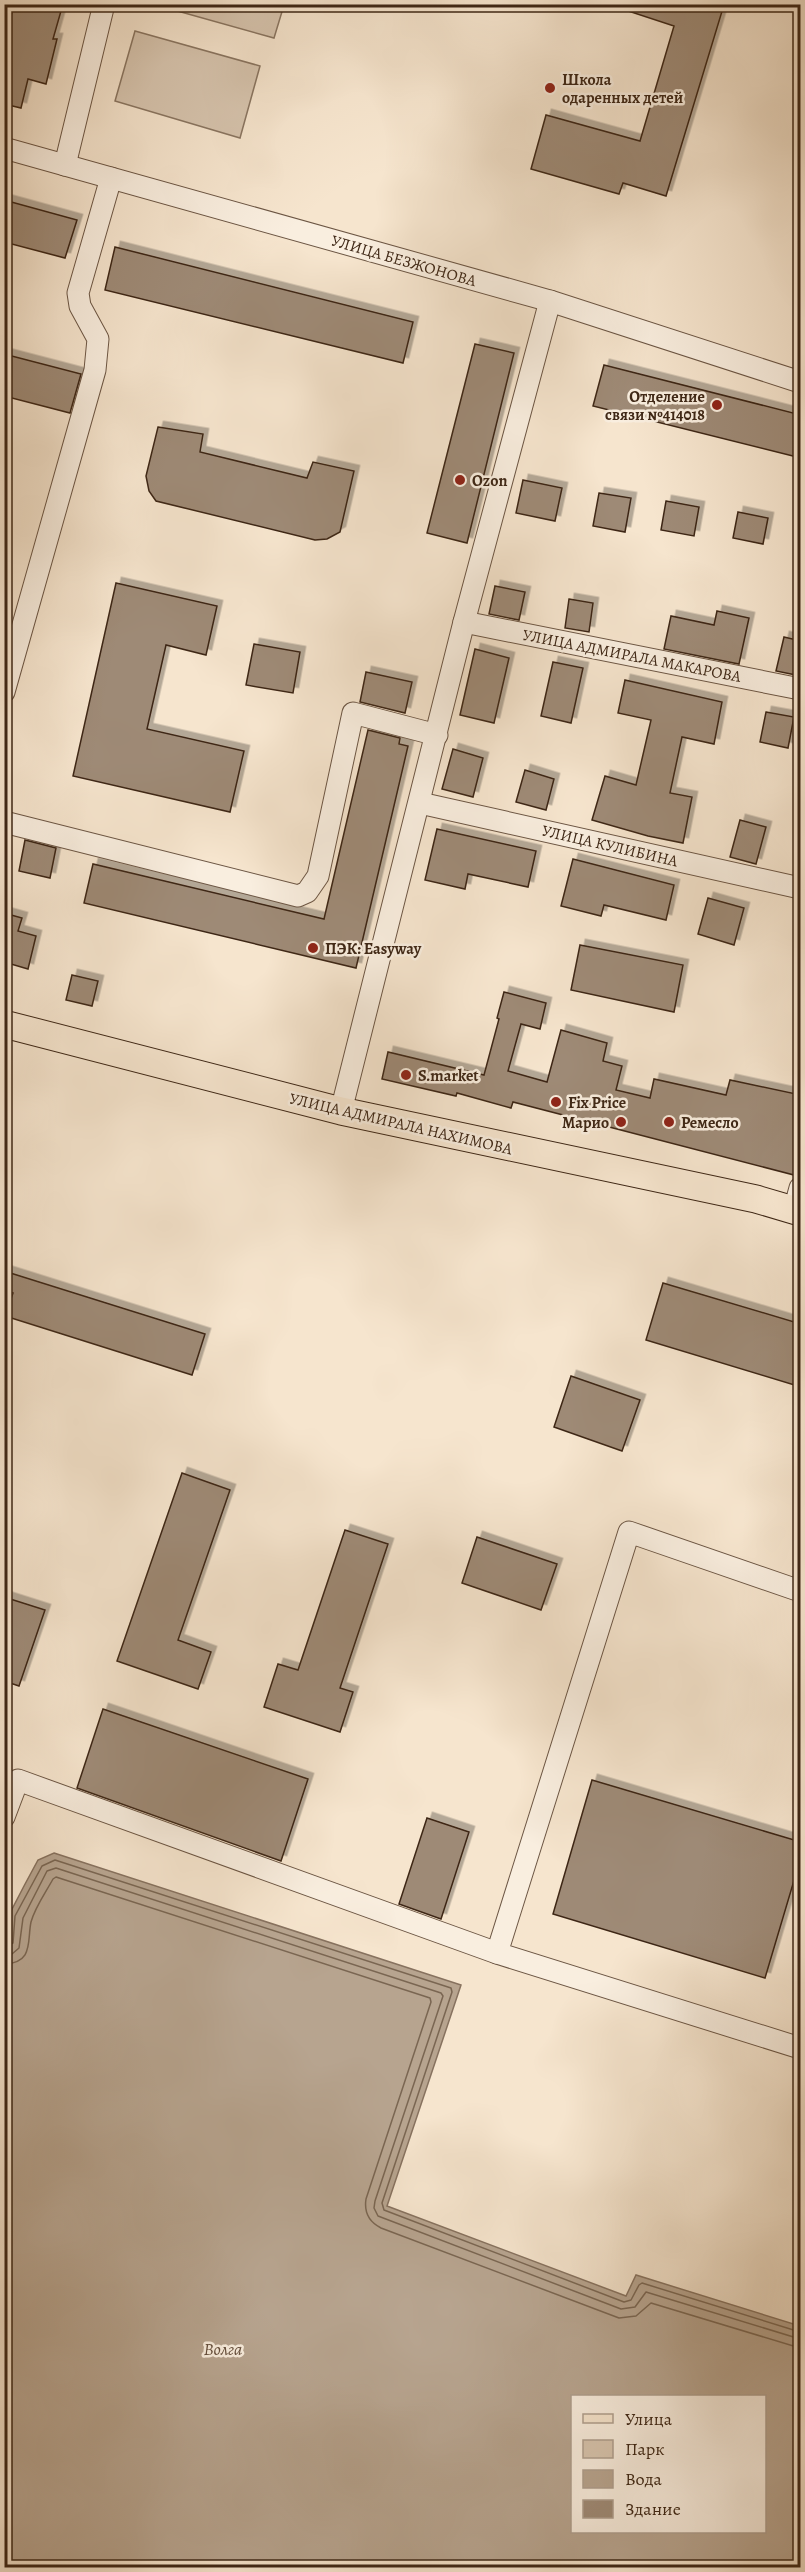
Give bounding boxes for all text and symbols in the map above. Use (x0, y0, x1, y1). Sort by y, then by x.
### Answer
place label: Школа одаренных детей (562, 69, 683, 109)
marker: Школа одаренных детей (543, 81, 557, 95)
street label: УЛИЦА БЕЗЖОНОВА (329, 230, 479, 292)
place label: Отделение связи №414018 (605, 386, 705, 426)
marker: Отделение связи №414018 (710, 398, 724, 412)
place label: Ozon (472, 470, 507, 492)
marker: Ozon (453, 473, 467, 487)
street label: УЛИЦА АДМИРАЛА МАКАРОВА (521, 624, 744, 688)
street label: УЛИЦА КУЛИБИНА (540, 820, 681, 872)
place label: ПЭК: Easyway (325, 938, 422, 960)
marker: ПЭК: Easyway (306, 941, 320, 955)
place label: S.market (418, 1065, 479, 1087)
marker: S.market (399, 1068, 413, 1082)
street label: УЛИЦА АДМИРАЛА НАХИМОВА (287, 1088, 515, 1161)
place label: Fix Price (568, 1092, 626, 1114)
marker: Fix Price (549, 1095, 563, 1109)
place label: Марио (562, 1112, 609, 1134)
place label: Ремесло (681, 1112, 739, 1134)
marker: Марио (614, 1115, 628, 1129)
marker: Ремесло (662, 1115, 676, 1129)
water label: Волга (204, 2337, 242, 2361)
legend (571, 2395, 766, 2533)
text: Улица (625, 2407, 673, 2431)
text: Парк (625, 2437, 665, 2461)
text: Вода (625, 2467, 663, 2491)
text: Здание (625, 2497, 681, 2521)

